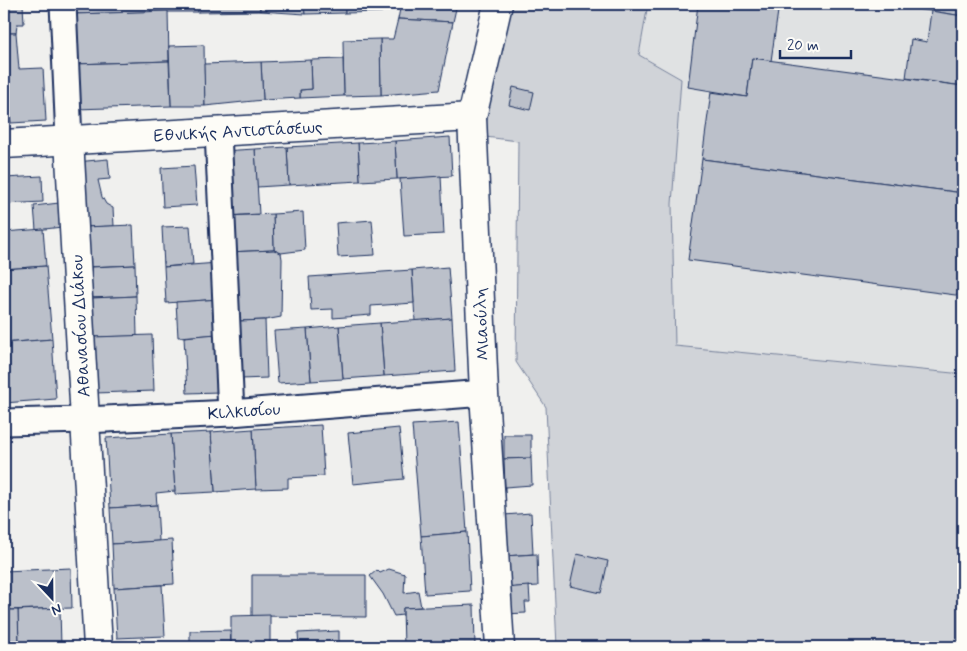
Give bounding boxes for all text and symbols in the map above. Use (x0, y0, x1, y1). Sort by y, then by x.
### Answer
scale bar (780, 28, 851, 60)
text: 20 m (787, 36, 819, 56)
street label: Εθνικής Αντιστάσεως (153, 116, 323, 148)
street label: Αθανασίου Διάκου (65, 254, 97, 398)
street label: Μιαούλη (468, 287, 496, 361)
street label: Κιλκισίου (207, 397, 281, 427)
north arrow (28, 574, 78, 624)
text: N (49, 599, 64, 619)

